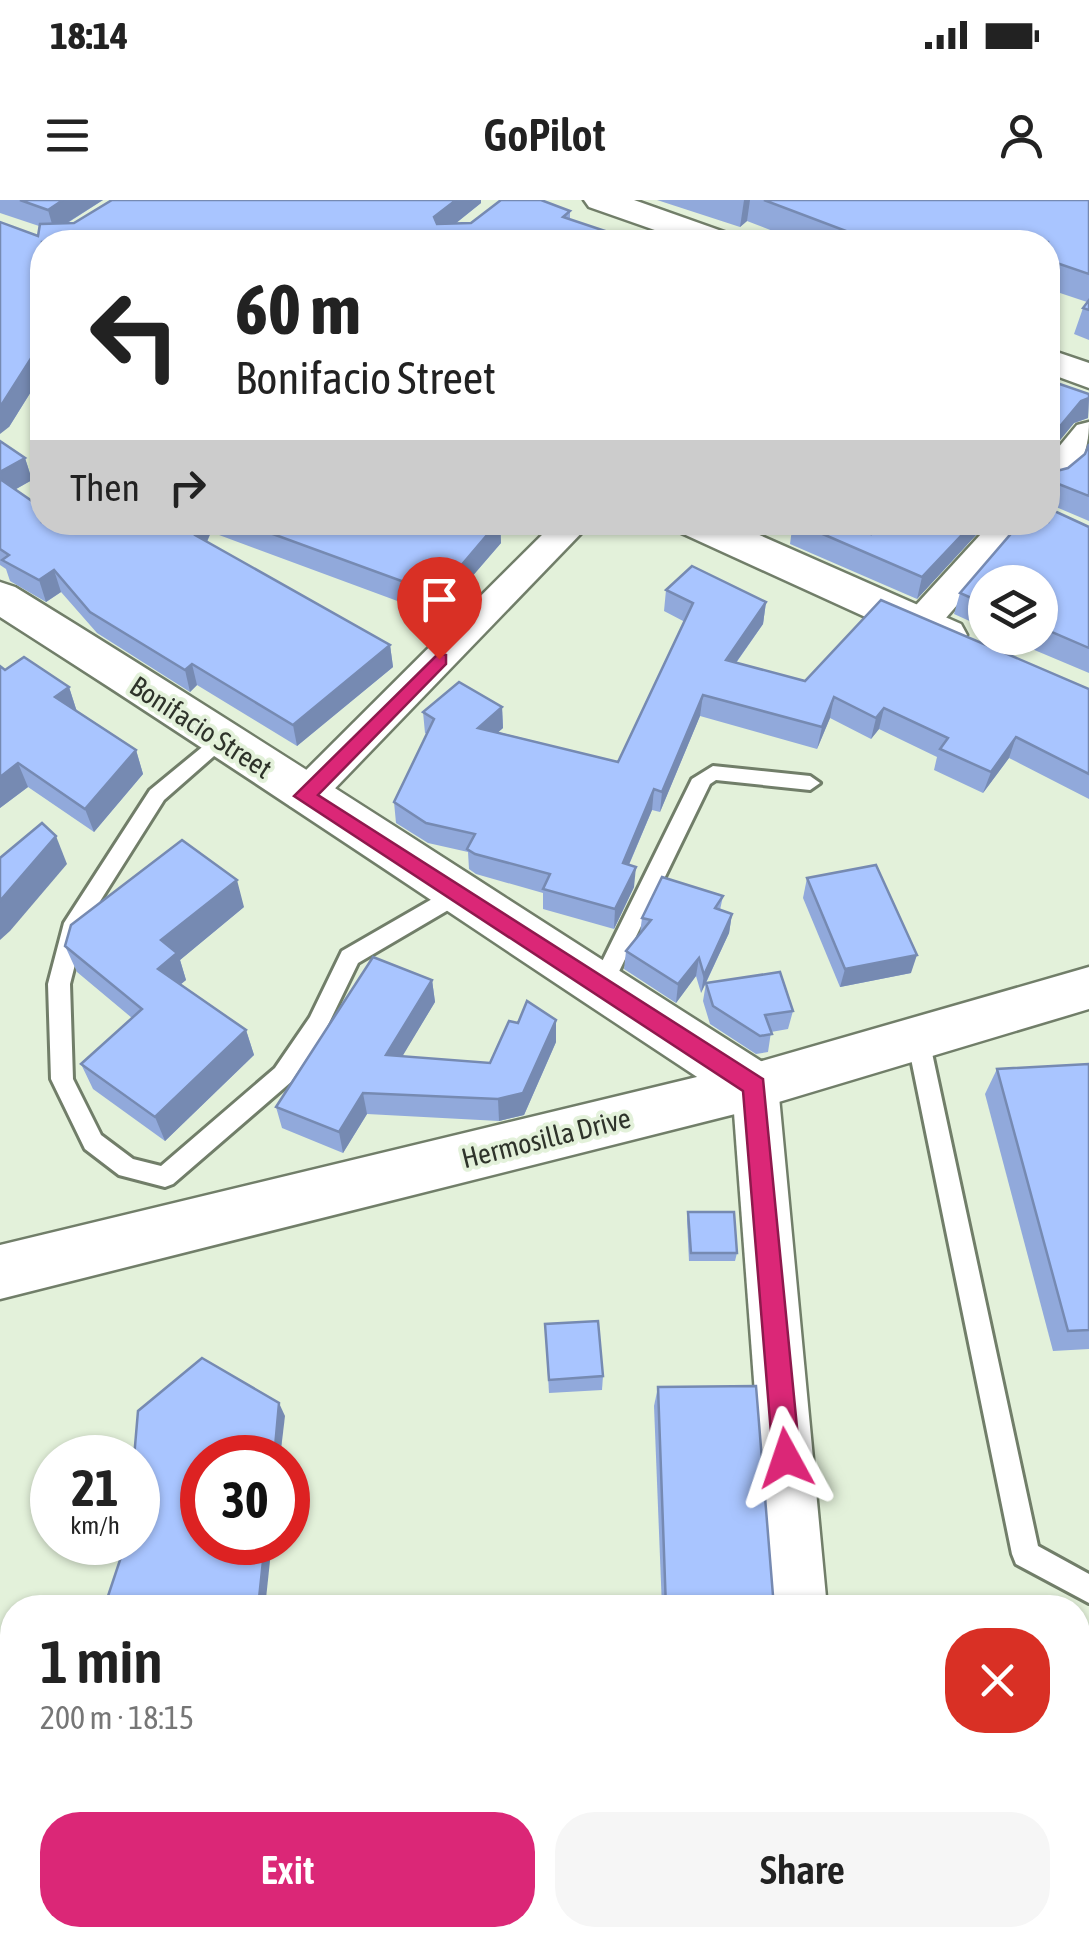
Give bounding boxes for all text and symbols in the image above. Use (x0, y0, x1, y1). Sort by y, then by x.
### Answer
text: 18:14 (50, 14, 128, 57)
icon: menu (40, 108, 95, 163)
icon: person (994, 108, 1049, 163)
text: GoPilot (483, 109, 606, 161)
text: 60 m (235, 269, 361, 349)
icon: left (70, 270, 200, 400)
text: Bonifacio Street (235, 352, 496, 404)
icon: right (160, 460, 215, 515)
text: Then (70, 466, 140, 509)
pin (397, 557, 482, 660)
map controls (968, 565, 1058, 655)
button: layers (968, 565, 1058, 655)
icon: arrive (412, 572, 467, 627)
street label: Bonifacio Street (124, 669, 278, 785)
street label: Hermosilla Drive (458, 1102, 634, 1174)
position arrow (734, 1406, 838, 1510)
speed limit sign: 30 (180, 1435, 310, 1565)
text: 21 (71, 1459, 118, 1517)
text: km/h (70, 1511, 120, 1539)
text: 1 min (40, 1627, 163, 1696)
button: close (945, 1628, 1050, 1733)
text: 200 m · 18:15 (40, 1699, 194, 1736)
button: Exit (40, 1812, 535, 1927)
button: Share (555, 1812, 1050, 1927)

